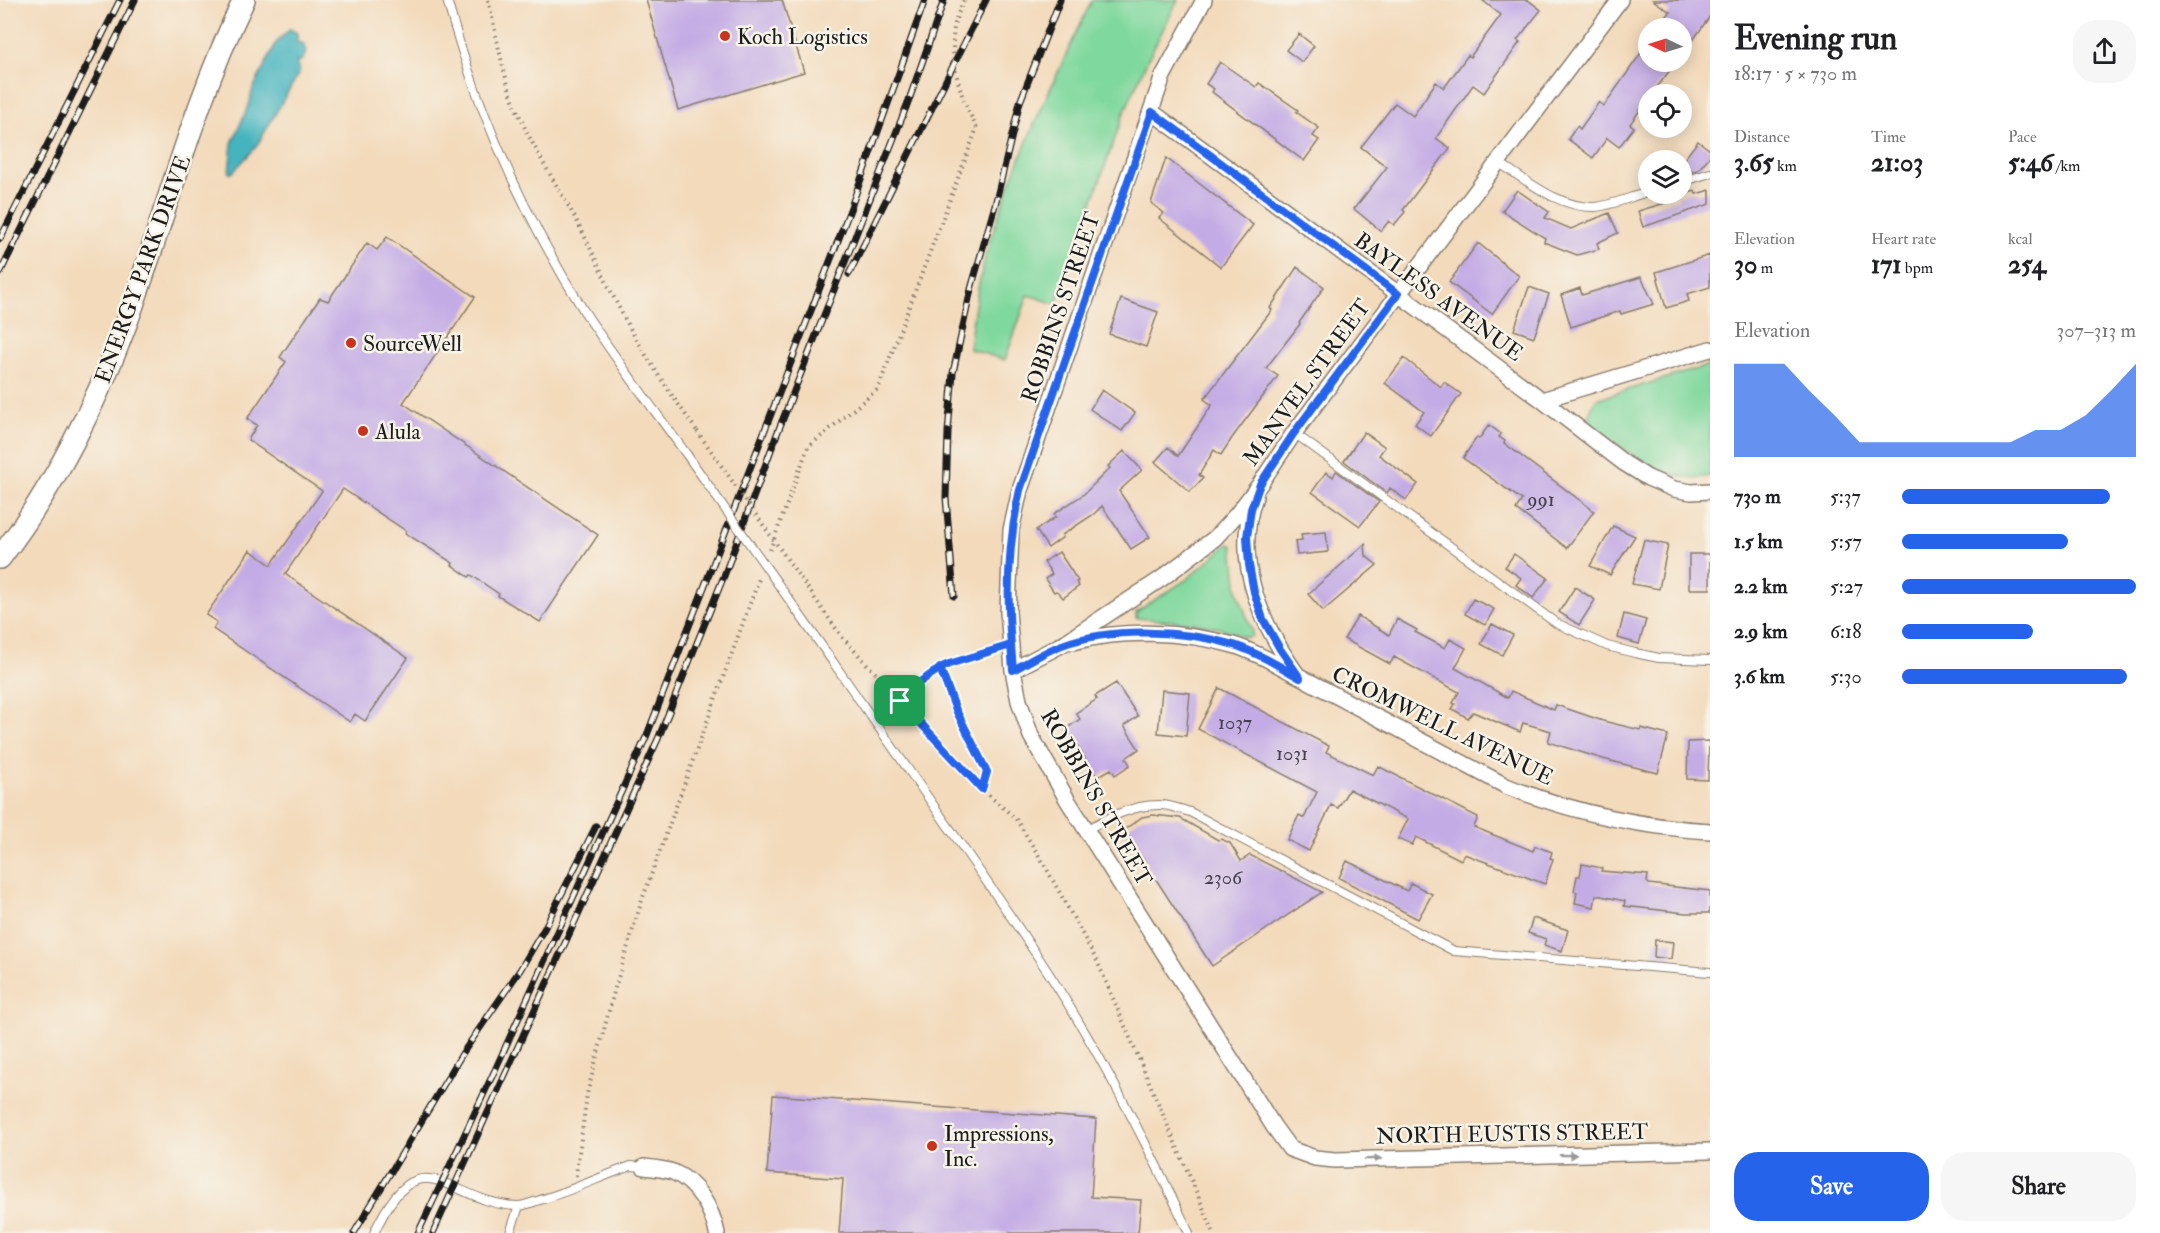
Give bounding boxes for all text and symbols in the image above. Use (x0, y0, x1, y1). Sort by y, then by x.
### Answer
north arrow (1638, 18, 1692, 72)
map controls (1638, 18, 1692, 204)
text: Evening run (1734, 18, 1897, 59)
button: share (2073, 20, 2136, 83)
place label: Koch Logistics (737, 23, 868, 51)
marker: Koch Logistics (718, 29, 732, 43)
text: 18:17 · 5 × 730 m (1734, 61, 1857, 86)
button: locate (1638, 84, 1692, 138)
text: Distance (1734, 127, 1790, 147)
text: Time (1871, 127, 1906, 147)
text: Pace (2008, 127, 2037, 147)
text: 3.65 (1734, 147, 1774, 179)
text: 21:03 (1871, 147, 1923, 179)
text: 5:46 (2008, 147, 2053, 179)
button: layers (1638, 150, 1692, 204)
street label: ENERGY PARK DRIVE (89, 151, 197, 387)
text: km (1774, 156, 1797, 176)
text: /km (2053, 156, 2081, 176)
street label: ROBBINS STREET (1015, 208, 1107, 406)
street label: BAYLESS AVENUE (1349, 226, 1528, 368)
text: Elevation (1734, 229, 1795, 249)
text: Heart rate (1871, 229, 1936, 249)
text: kcal (2008, 229, 2033, 249)
text: 30 (1734, 249, 1757, 281)
text: 171 (1871, 249, 1902, 281)
text: 254 (2008, 249, 2046, 281)
text: m (1757, 258, 1773, 278)
text: bpm (1902, 258, 1933, 278)
street label: MANVEL STREET (1237, 293, 1377, 471)
text: Elevation (1734, 318, 1810, 343)
text: 307–313 m (2057, 318, 2136, 343)
place label: SourceWell (363, 330, 462, 358)
marker: SourceWell (344, 336, 358, 350)
place label: Alula (374, 418, 422, 446)
marker: Alula (356, 424, 370, 438)
text: 730 m (1734, 484, 1781, 509)
text: 5:37 (1830, 484, 1861, 509)
house number: 991 (1525, 487, 1555, 512)
text: 1.5 km (1734, 529, 1783, 554)
text: 5:57 (1830, 529, 1862, 554)
text: 2.2 km (1734, 574, 1787, 599)
text: 5:27 (1830, 574, 1863, 599)
text: 2.9 km (1734, 619, 1788, 644)
text: 6:18 (1830, 619, 1862, 644)
street label: CROMWELL AVENUE (1327, 660, 1558, 792)
text: 3.6 km (1734, 664, 1785, 689)
text: 5:30 (1830, 664, 1862, 689)
pin (874, 675, 925, 726)
icon: arrive (883, 684, 916, 717)
street label: ROBBINS STREET (1034, 704, 1158, 891)
house number: 1037 (1218, 710, 1252, 735)
house number: 1031 (1276, 741, 1308, 766)
house number: 2306 (1204, 865, 1243, 890)
street label: NORTH EUSTIS STREET (1376, 1118, 1649, 1150)
place label: Impressions, Inc. (944, 1120, 1054, 1173)
marker: Impressions, Inc. (925, 1139, 939, 1153)
one-way arrow (1559, 1150, 1578, 1159)
button: Save (1734, 1152, 1929, 1221)
button: Share (1941, 1152, 2136, 1221)
one-way arrow (1364, 1154, 1383, 1164)

